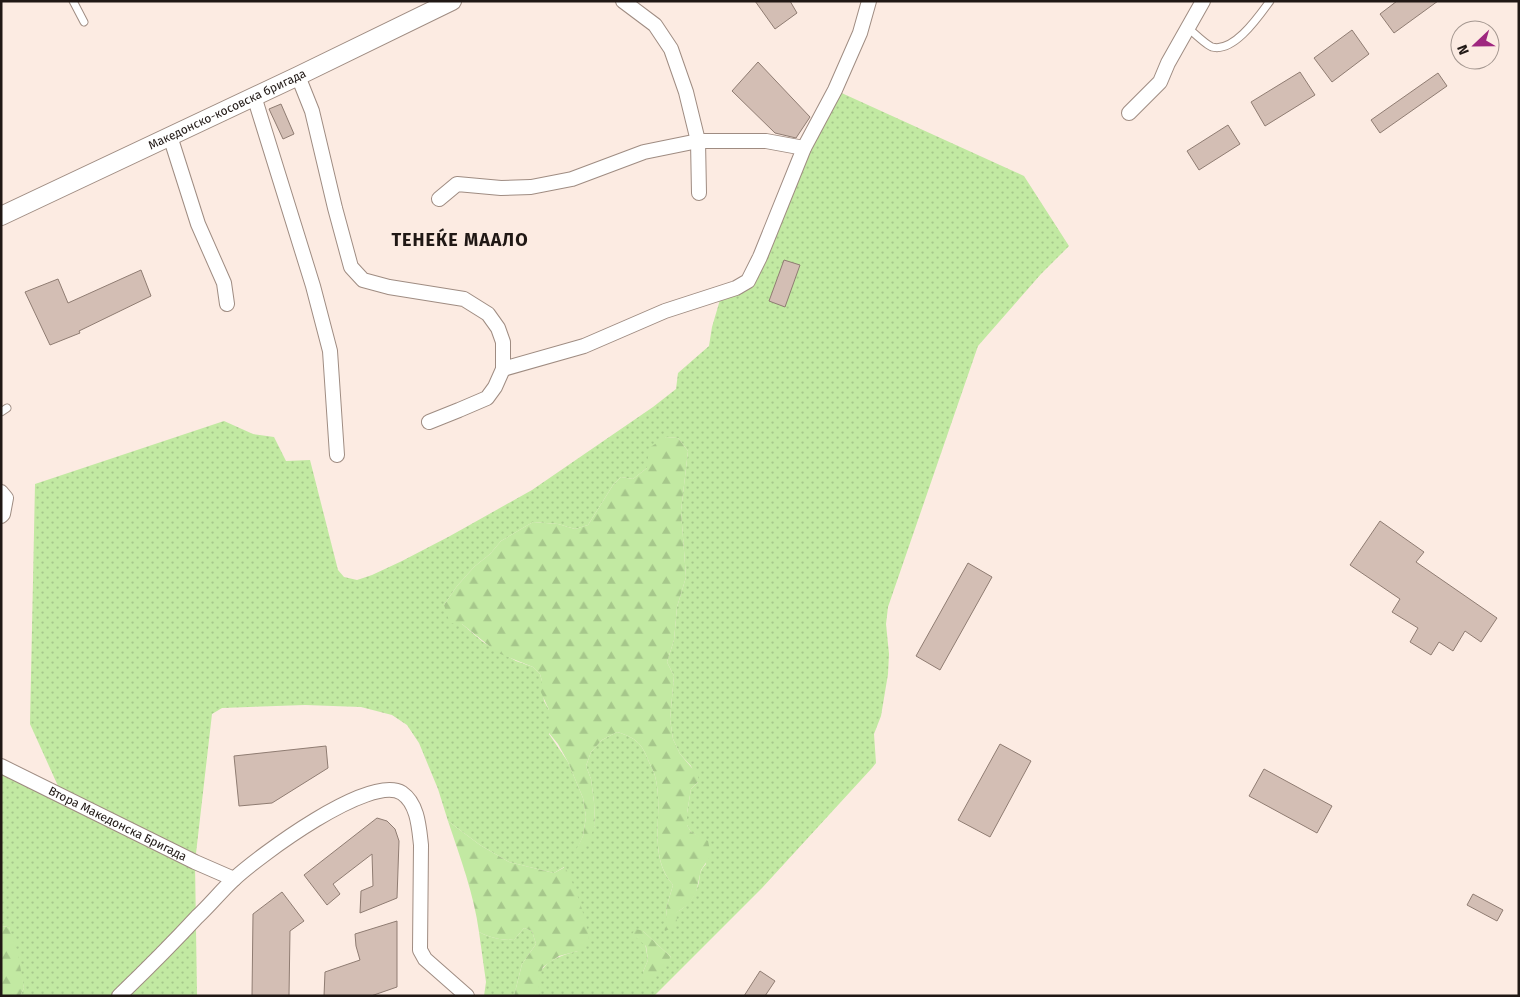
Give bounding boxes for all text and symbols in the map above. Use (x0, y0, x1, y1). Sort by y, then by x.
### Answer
north arrow (1450, 20, 1500, 70)
text: N (1454, 42, 1473, 57)
street label: Македонско-косовска бригада (146, 66, 308, 153)
district label: ТЕНЕЌЕ МААЛО (391, 228, 529, 251)
street label: Втора Македонска Бригада (46, 784, 189, 864)

